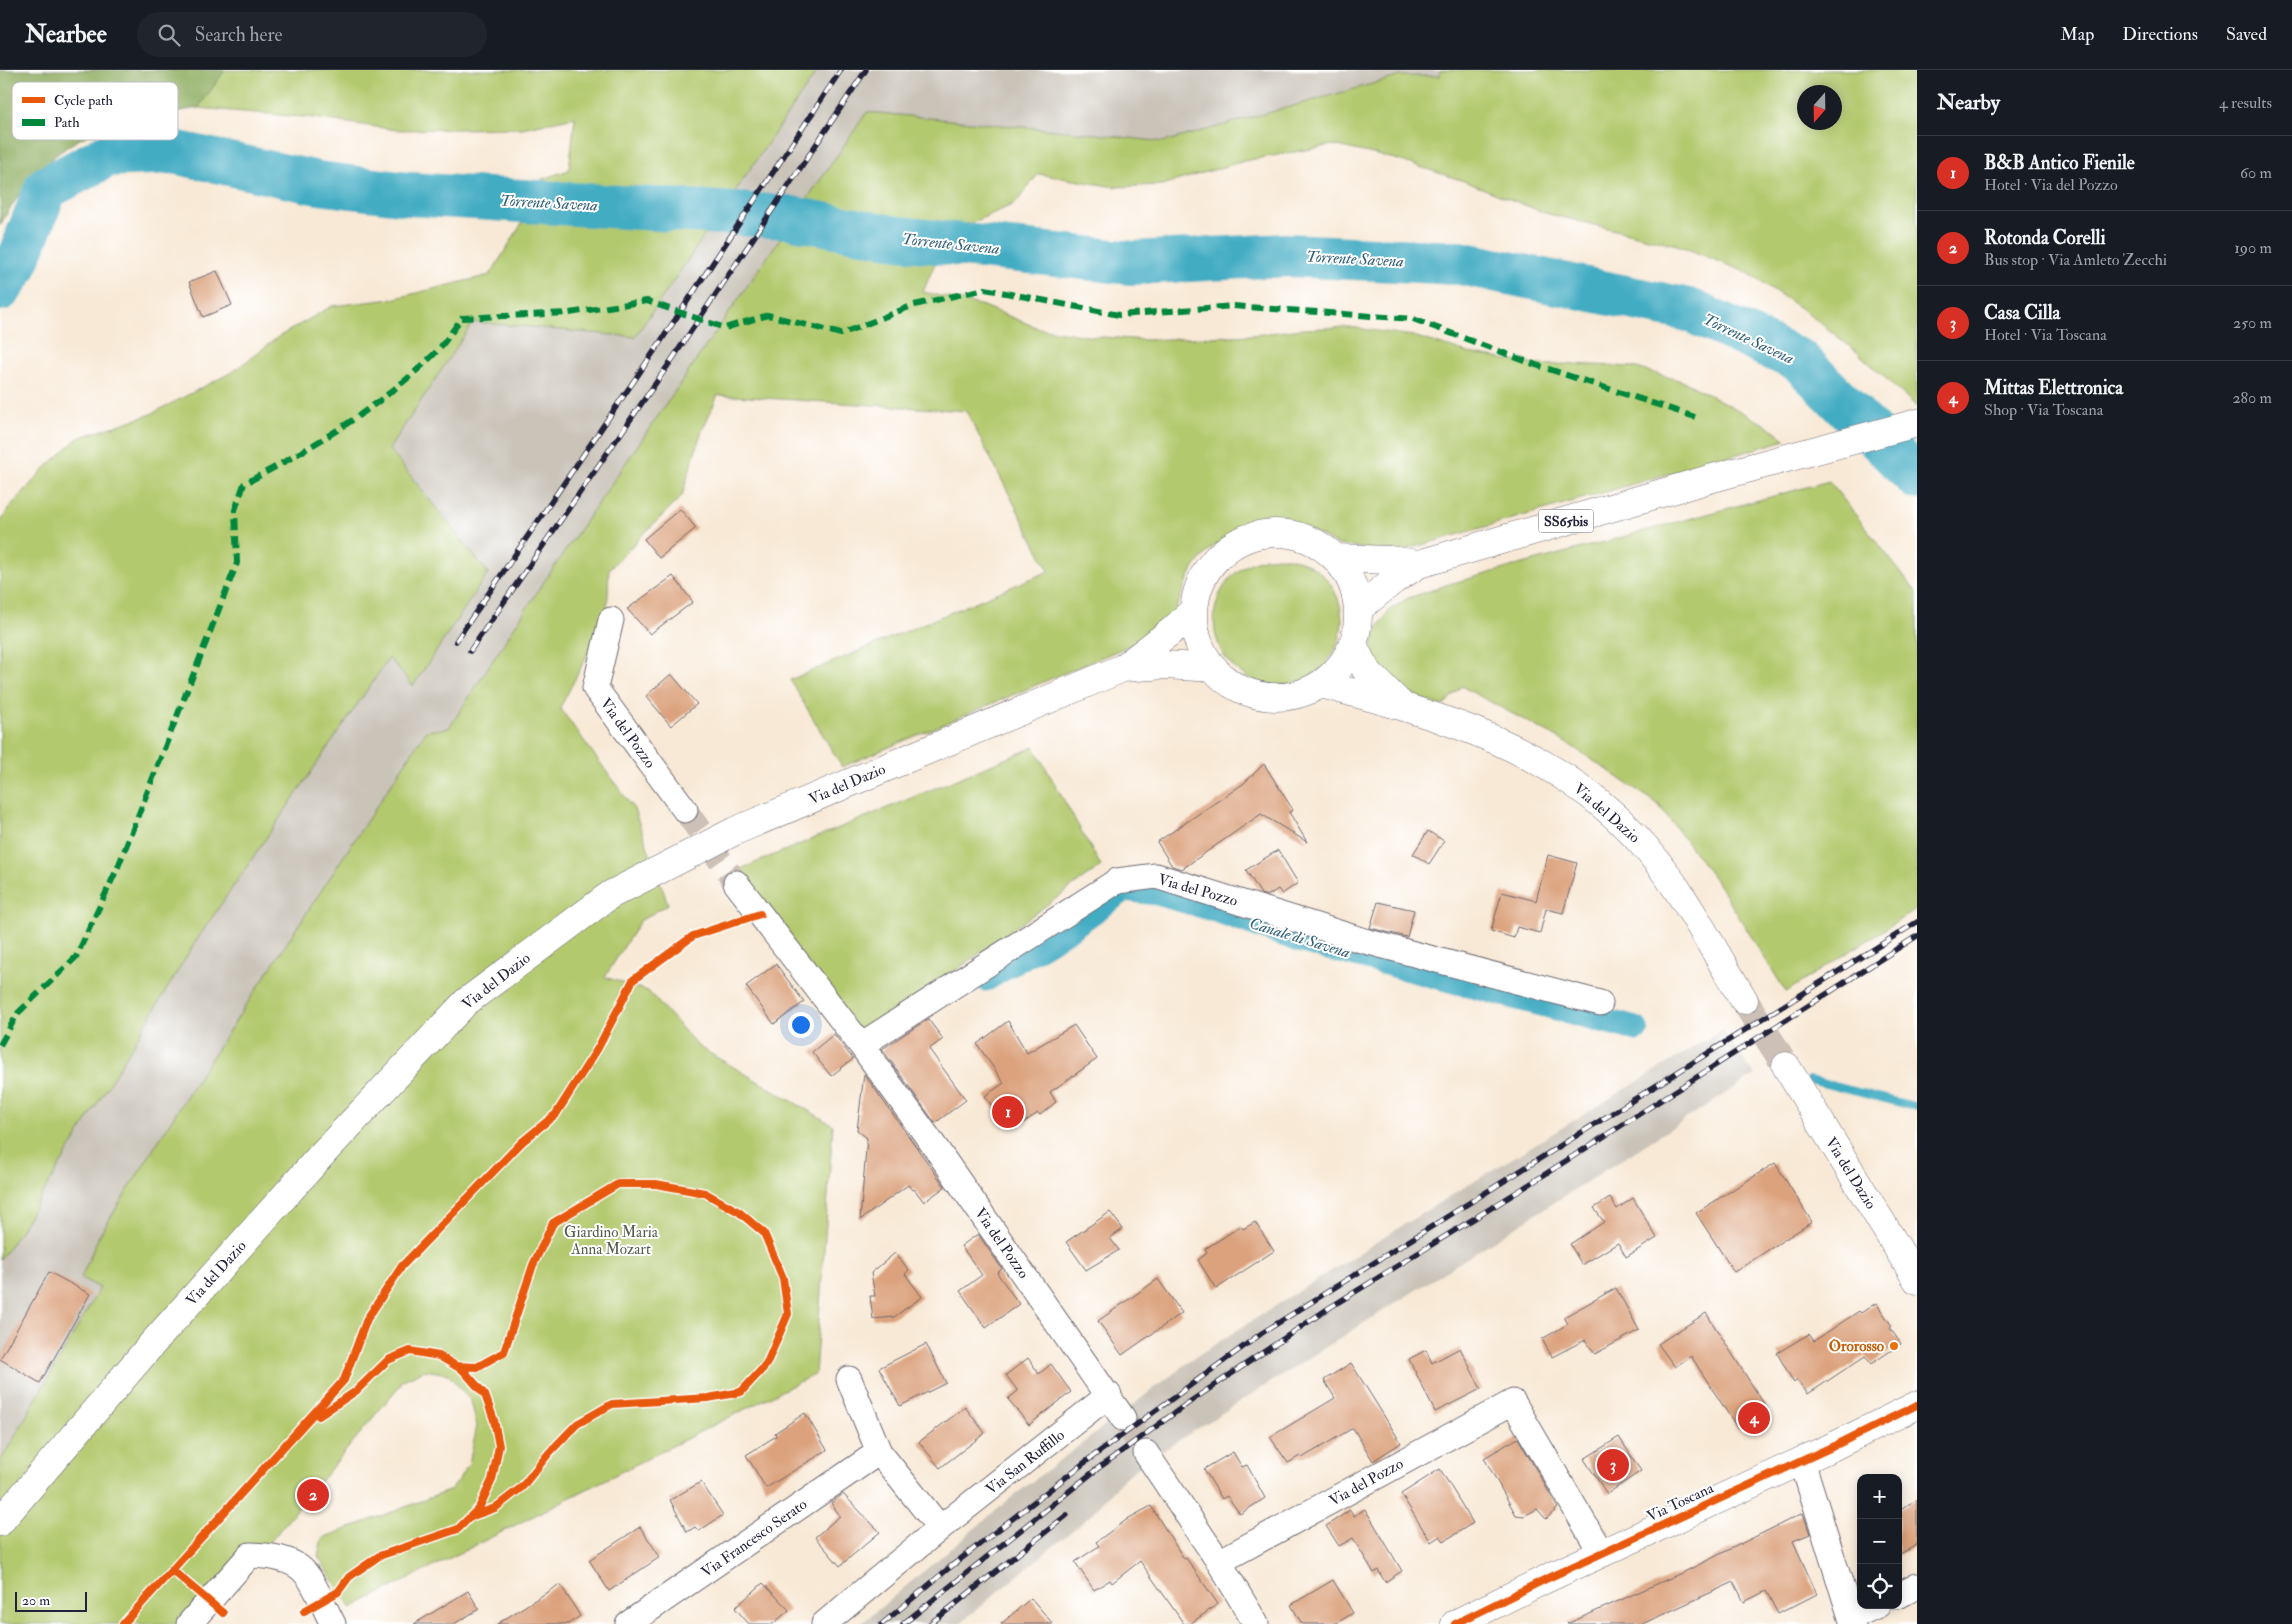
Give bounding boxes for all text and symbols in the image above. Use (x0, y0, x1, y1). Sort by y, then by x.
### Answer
search box (137, 12, 487, 57)
text: Nearbee (25, 19, 107, 50)
icon: search (155, 21, 183, 49)
text: Search here (195, 23, 282, 47)
text: Map (2061, 23, 2094, 46)
text: Directions (2122, 23, 2198, 46)
text: Saved (2226, 23, 2267, 46)
legend (12, 82, 178, 140)
north arrow (1797, 85, 1842, 130)
text: Nearby (1937, 89, 2000, 116)
text: Cycle path (54, 92, 114, 110)
text: 4 results (2219, 93, 2272, 113)
text: Path (54, 114, 80, 131)
text: B&B Antico Fienile (1984, 151, 2135, 175)
text: 1 (1950, 163, 1956, 183)
text: 60 m (2240, 163, 2272, 183)
text: Hotel · Via del Pozzo (1984, 175, 2118, 195)
water label: Torrente Savena (500, 190, 598, 216)
text: Rotonda Corelli (1984, 226, 2106, 250)
water label: Torrente Savena (901, 229, 1000, 259)
text: 2 (1949, 238, 1957, 258)
text: 190 m (2234, 238, 2272, 258)
water label: Torrente Savena (1306, 246, 1404, 272)
text: Bus stop · Via Amleto Zecchi (1984, 250, 2167, 270)
text: Casa Cilla (1984, 301, 2060, 325)
water label: Torrente Savena (1700, 309, 1797, 369)
text: 3 (1950, 313, 1956, 333)
text: 250 m (2233, 313, 2272, 333)
text: Hotel · Via Toscana (1984, 325, 2107, 345)
text: Mittas Elettronica (1984, 376, 2123, 400)
text: 4 (1949, 388, 1957, 408)
text: 280 m (2232, 388, 2272, 408)
text: Shop · Via Toscana (1984, 400, 2103, 420)
road number: SS65bis (1538, 510, 1594, 532)
street label: Via del Pozzo (596, 695, 659, 772)
street label: Via del Dazio (806, 760, 888, 809)
street label: Via del Dazio (1570, 780, 1644, 847)
street label: Via del Pozzo (1156, 870, 1240, 911)
water label: Canale di Savena (1247, 913, 1352, 963)
street label: Via del Dazio (458, 949, 534, 1014)
your location (788, 1012, 814, 1038)
pin: 1 (992, 1093, 1024, 1131)
street label: Via del Dazio (1821, 1134, 1880, 1213)
street label: Via del Pozzo (970, 1204, 1033, 1282)
park label: Giardino Maria Anna Mozart (564, 1223, 659, 1259)
street label: Via del Dazio (182, 1237, 251, 1310)
place label: Ororosso (1829, 1337, 1885, 1356)
marker: Ororosso (1888, 1340, 1900, 1352)
pin: 4 (1738, 1399, 1770, 1437)
street label: Via San Ruffillo (982, 1426, 1068, 1499)
pin: 3 (1597, 1446, 1629, 1484)
street label: Via del Pozzo (1326, 1454, 1407, 1511)
map controls (1857, 1474, 1902, 1609)
button: + (1857, 1474, 1902, 1519)
pin: 2 (297, 1476, 329, 1514)
street label: Via Toscana (1644, 1478, 1717, 1526)
street label: Via Francesco Serato (698, 1495, 811, 1582)
button: − (1857, 1519, 1902, 1564)
button: locate (1857, 1564, 1902, 1609)
scale bar (15, 1589, 88, 1612)
text: 20 m (22, 1592, 50, 1609)

